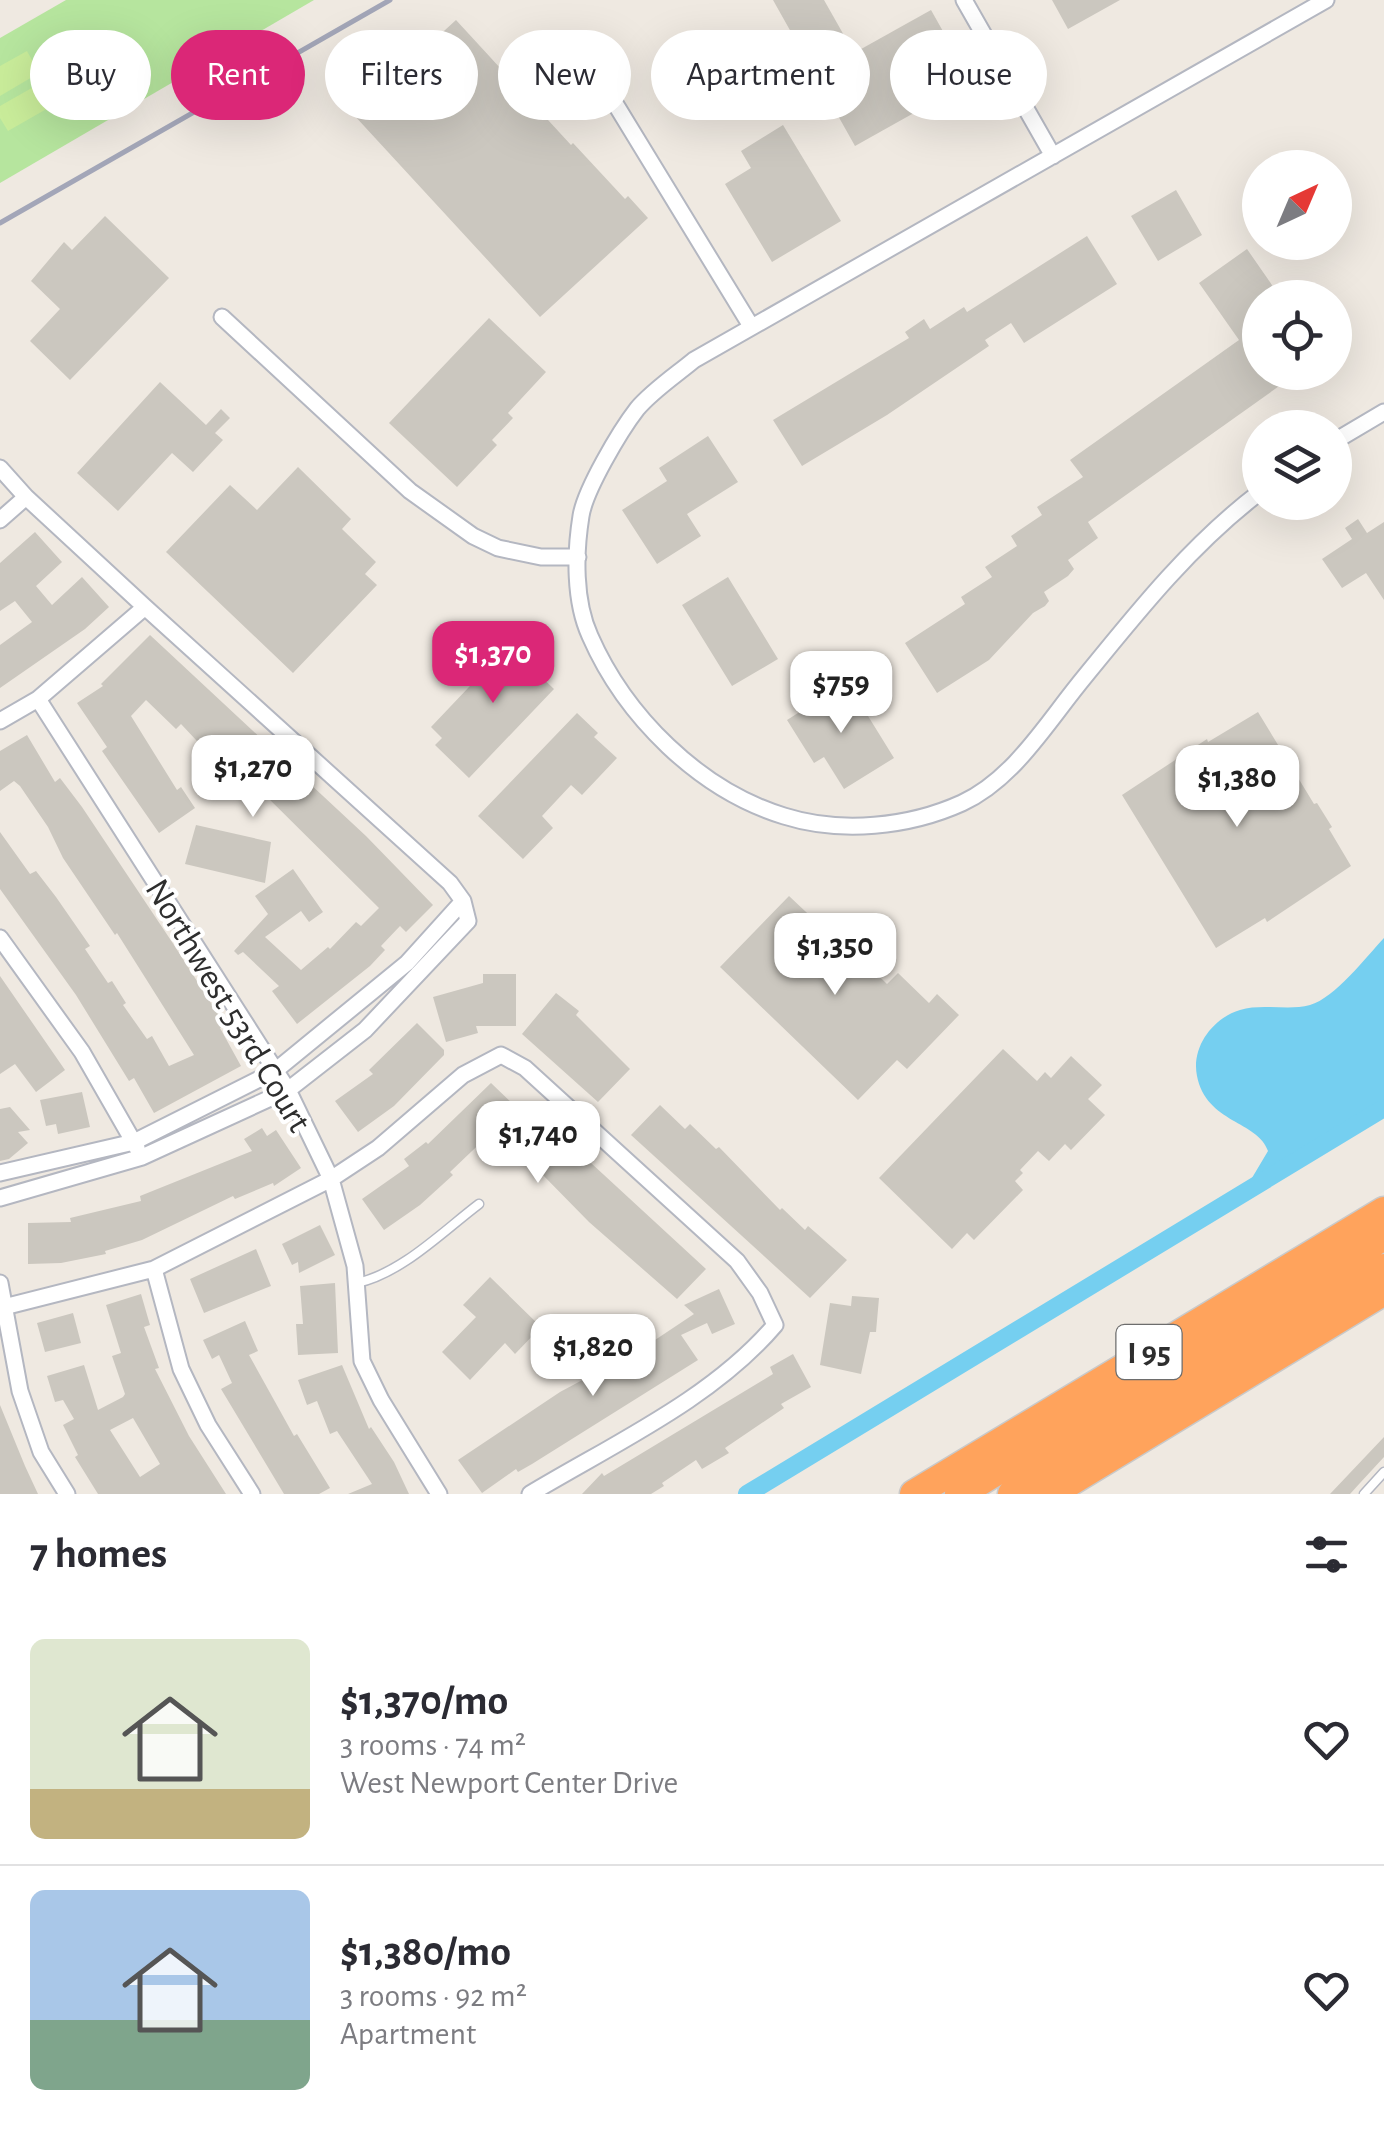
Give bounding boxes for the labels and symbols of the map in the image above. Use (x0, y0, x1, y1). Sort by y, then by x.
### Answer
north arrow (1242, 150, 1352, 260)
pin: $1,370 (412, 621, 574, 706)
pin: $759 (782, 651, 900, 736)
pin: $1,270 (172, 735, 334, 820)
pin: $1,380 (1156, 745, 1318, 830)
street label: Northwest 53rd Court (139, 873, 317, 1138)
pin: $1,350 (754, 913, 916, 998)
pin: $1,740 (457, 1101, 619, 1186)
pin: $1,820 (512, 1314, 674, 1399)
road number: I 95 (1116, 1325, 1182, 1379)

